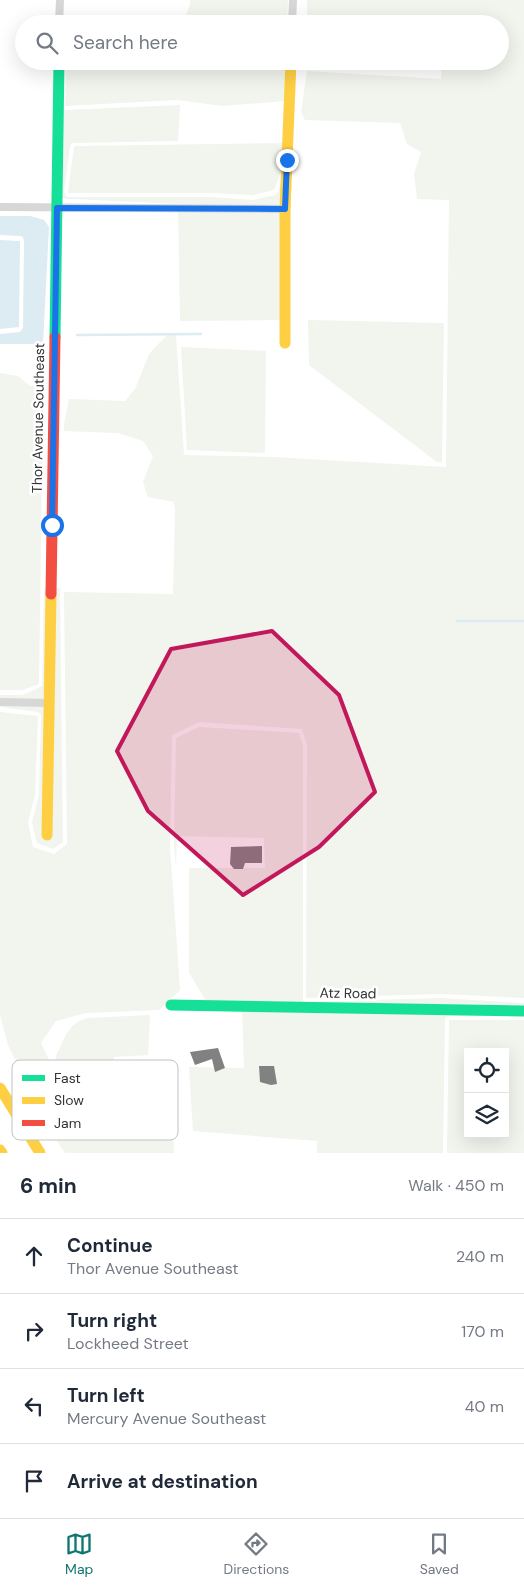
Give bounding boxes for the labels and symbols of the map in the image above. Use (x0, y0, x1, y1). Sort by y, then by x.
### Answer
route end (276, 149, 299, 172)
street label: Thor Avenue Southeast (28, 343, 48, 493)
route start (41, 514, 64, 537)
street label: Atz Road (319, 984, 377, 1002)
legend (12, 1060, 178, 1140)
text: Fast (54, 1069, 81, 1087)
text: Slow (54, 1091, 84, 1109)
text: Jam (54, 1114, 81, 1132)

